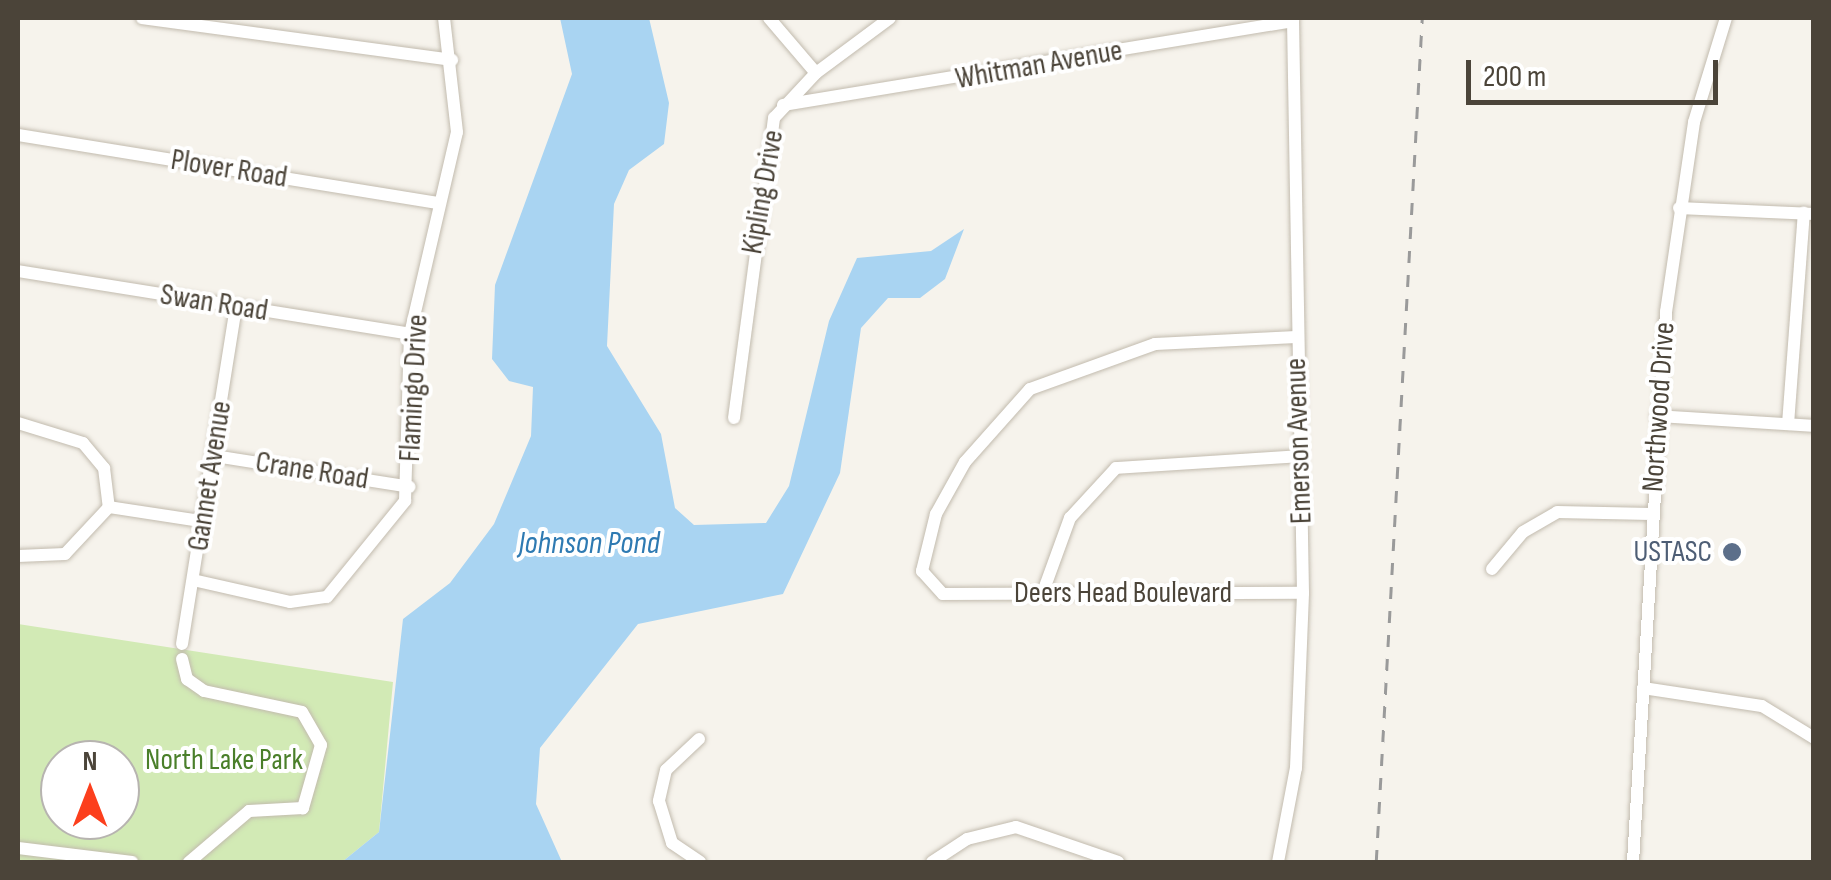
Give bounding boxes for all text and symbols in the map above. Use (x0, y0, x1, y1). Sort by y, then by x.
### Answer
street label: Whitman Avenue (953, 33, 1125, 97)
scale bar (1471, 40, 1724, 102)
text: 200 m (1483, 59, 1546, 95)
street label: Kipling Drive (734, 127, 792, 257)
street label: Plover Road (168, 142, 290, 196)
street label: Swan Road (158, 277, 270, 329)
street label: Flamingo Drive (392, 313, 436, 463)
street label: Northwood Drive (1635, 321, 1683, 493)
street label: Emerson Avenue (1278, 357, 1320, 525)
street label: Gannet Avenue (180, 398, 240, 554)
street label: Crane Road (253, 444, 371, 498)
water label: Johnson Pond (518, 525, 660, 563)
place label: USTASC (1633, 534, 1712, 570)
marker: USTASC (1721, 541, 1743, 563)
street label: Deers Head Boulevard (1014, 575, 1232, 611)
north arrow (40, 740, 140, 840)
park label: North Lake Park (145, 742, 303, 778)
text: N (83, 745, 97, 778)

